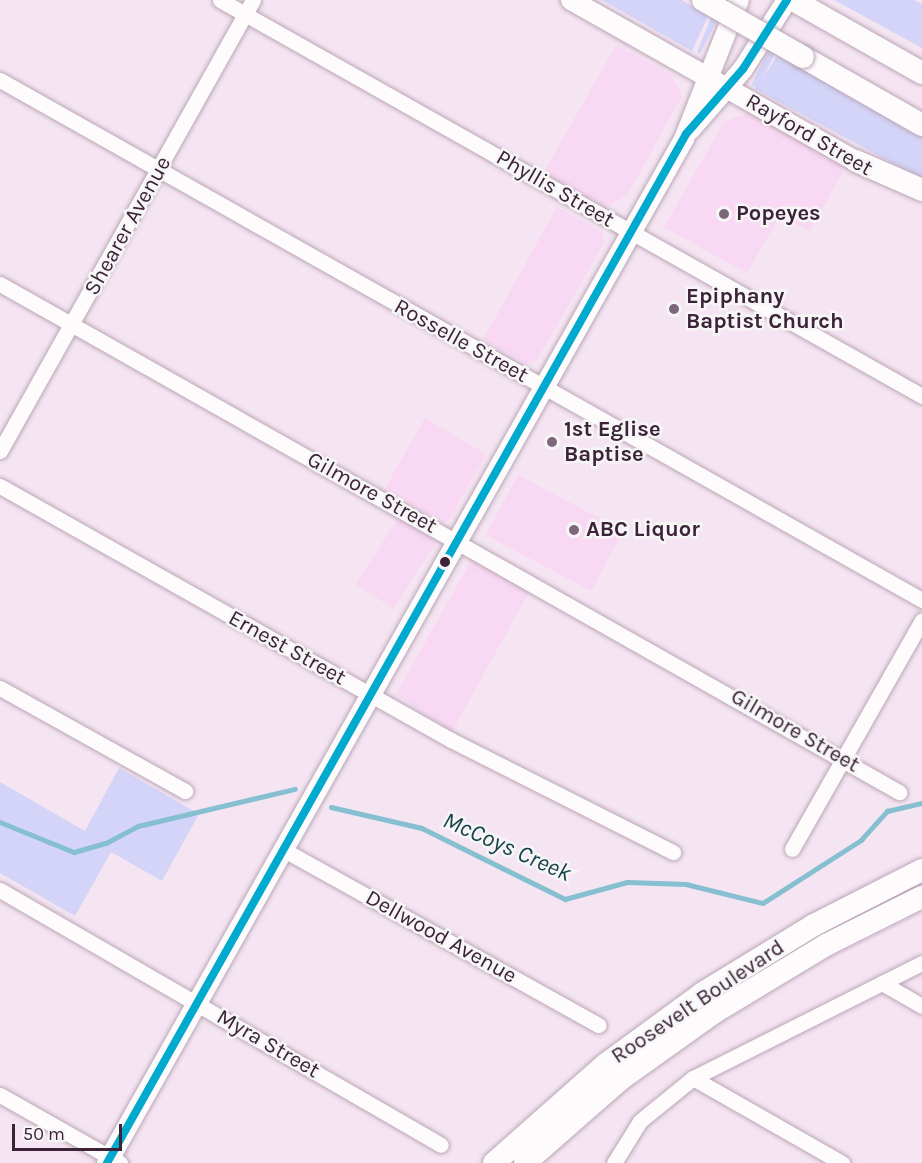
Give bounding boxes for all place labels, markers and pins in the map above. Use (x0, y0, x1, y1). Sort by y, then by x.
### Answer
place label: Popeyes (736, 201, 821, 227)
marker: Popeyes (717, 207, 731, 221)
place label: Epiphany Baptist Church (686, 283, 844, 334)
marker: Epiphany Baptist Church (667, 302, 681, 316)
place label: 1st Eglise Baptise (564, 416, 661, 468)
marker: 1st Eglise Baptise (545, 435, 559, 449)
place label: ABC Liquor (586, 517, 700, 543)
marker: ABC Liquor (567, 523, 581, 537)
unlabelled marker (439, 556, 451, 568)

